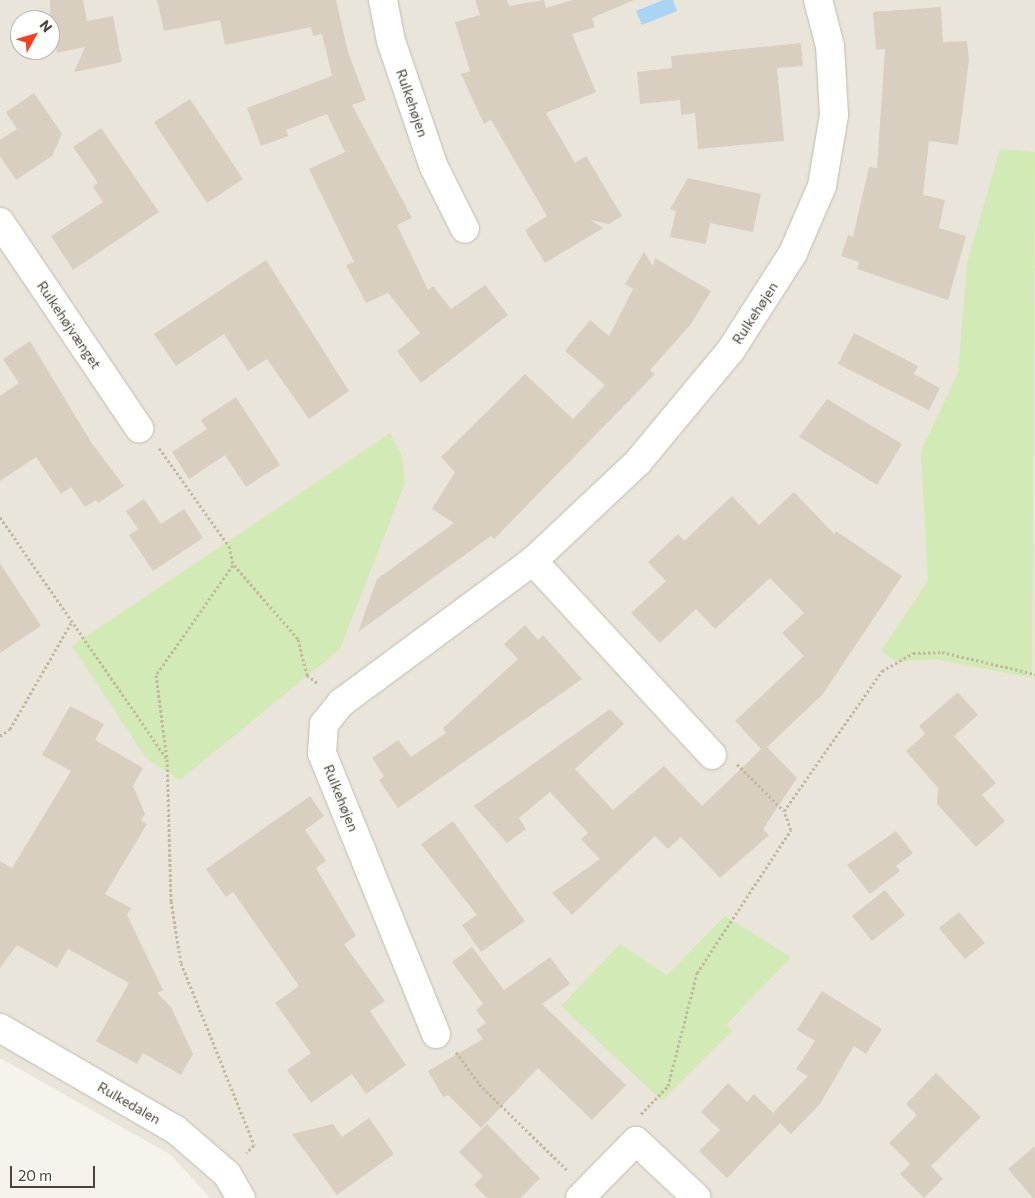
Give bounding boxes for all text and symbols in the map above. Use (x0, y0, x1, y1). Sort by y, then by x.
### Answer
north arrow (10, 10, 60, 60)
text: N (36, 16, 56, 35)
street label: Rulkehøjen (393, 67, 431, 139)
street label: Rulkehøjvænget (33, 278, 105, 372)
street label: Rulkehøjen (729, 279, 781, 347)
street label: Rulkehøjen (320, 762, 362, 834)
street label: Rulkedalen (95, 1078, 163, 1128)
scale bar (12, 1156, 98, 1188)
text: 20 m (18, 1166, 52, 1184)

